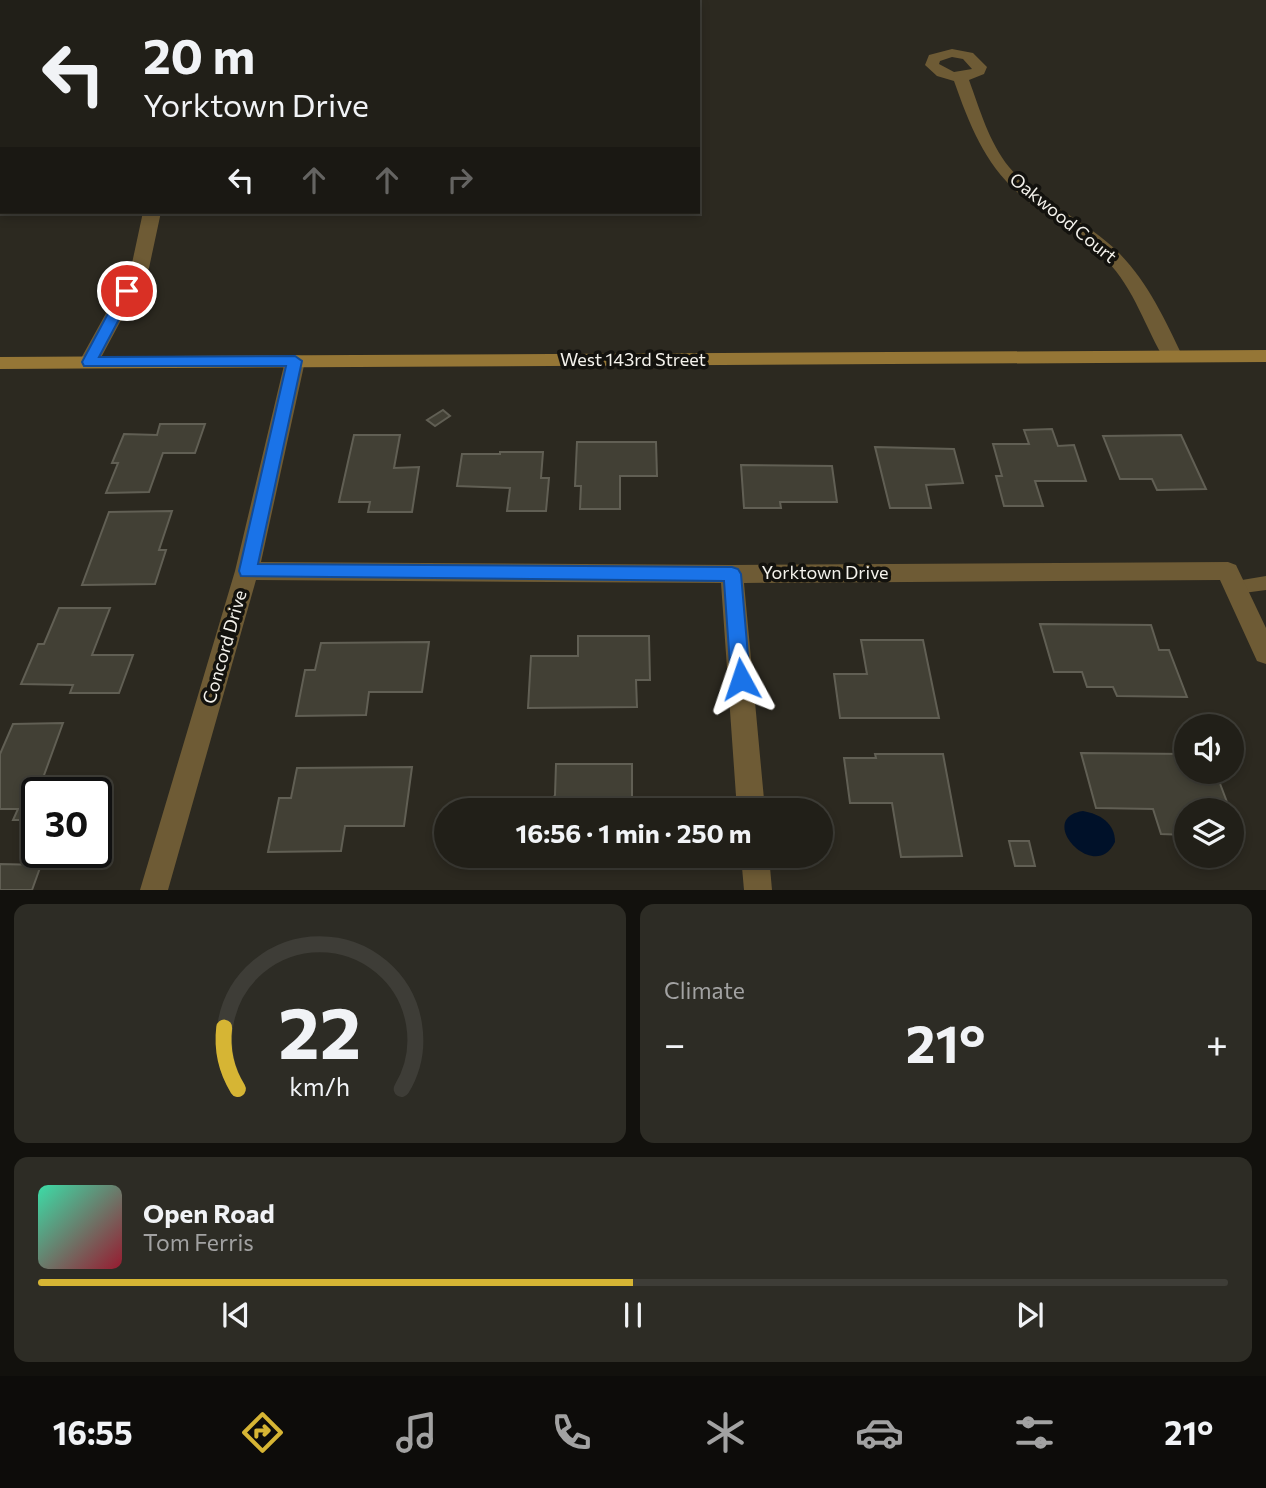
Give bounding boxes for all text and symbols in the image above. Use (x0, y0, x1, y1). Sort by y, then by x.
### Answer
text: 20 m (143, 24, 255, 84)
icon: left (28, 28, 119, 119)
text: Yorktown Drive (143, 84, 369, 124)
icon: left (222, 161, 260, 199)
icon: ahead (295, 161, 333, 199)
icon: ahead (368, 161, 406, 199)
icon: right (441, 161, 479, 199)
street label: Oakwood Court (1006, 167, 1121, 267)
pin (97, 261, 157, 321)
icon: arrive (108, 272, 146, 310)
street label: West 143rd Street (560, 348, 706, 370)
street label: Yorktown Drive (761, 561, 889, 583)
street label: Concord Drive (197, 587, 251, 706)
position arrow (704, 642, 778, 716)
map controls (1174, 714, 1244, 868)
button: sound (1174, 714, 1244, 784)
speed limit sign: 30 (21, 777, 112, 868)
button: layers (1174, 798, 1244, 868)
text: 16:56 · 1 min · 250 m (515, 817, 752, 848)
text: Climate (664, 976, 745, 1004)
text: 22 (279, 986, 361, 1075)
text: 21° (906, 1010, 985, 1074)
text: − (664, 1019, 686, 1066)
text: + (1206, 1019, 1228, 1066)
text: km/h (290, 1071, 350, 1101)
text: Open Road (143, 1197, 275, 1228)
text: Tom Ferris (143, 1228, 254, 1256)
icon: previous (217, 1296, 255, 1334)
icon: pause (614, 1296, 652, 1334)
icon: next (1011, 1296, 1049, 1334)
icon: directions (238, 1408, 287, 1457)
icon: music (392, 1408, 441, 1457)
icon: phone (547, 1408, 596, 1457)
icon: climate (701, 1408, 750, 1457)
icon: car (855, 1408, 904, 1457)
icon: filters (1010, 1408, 1059, 1457)
text: 16:55 (53, 1412, 133, 1452)
text: 21° (1164, 1412, 1213, 1452)

